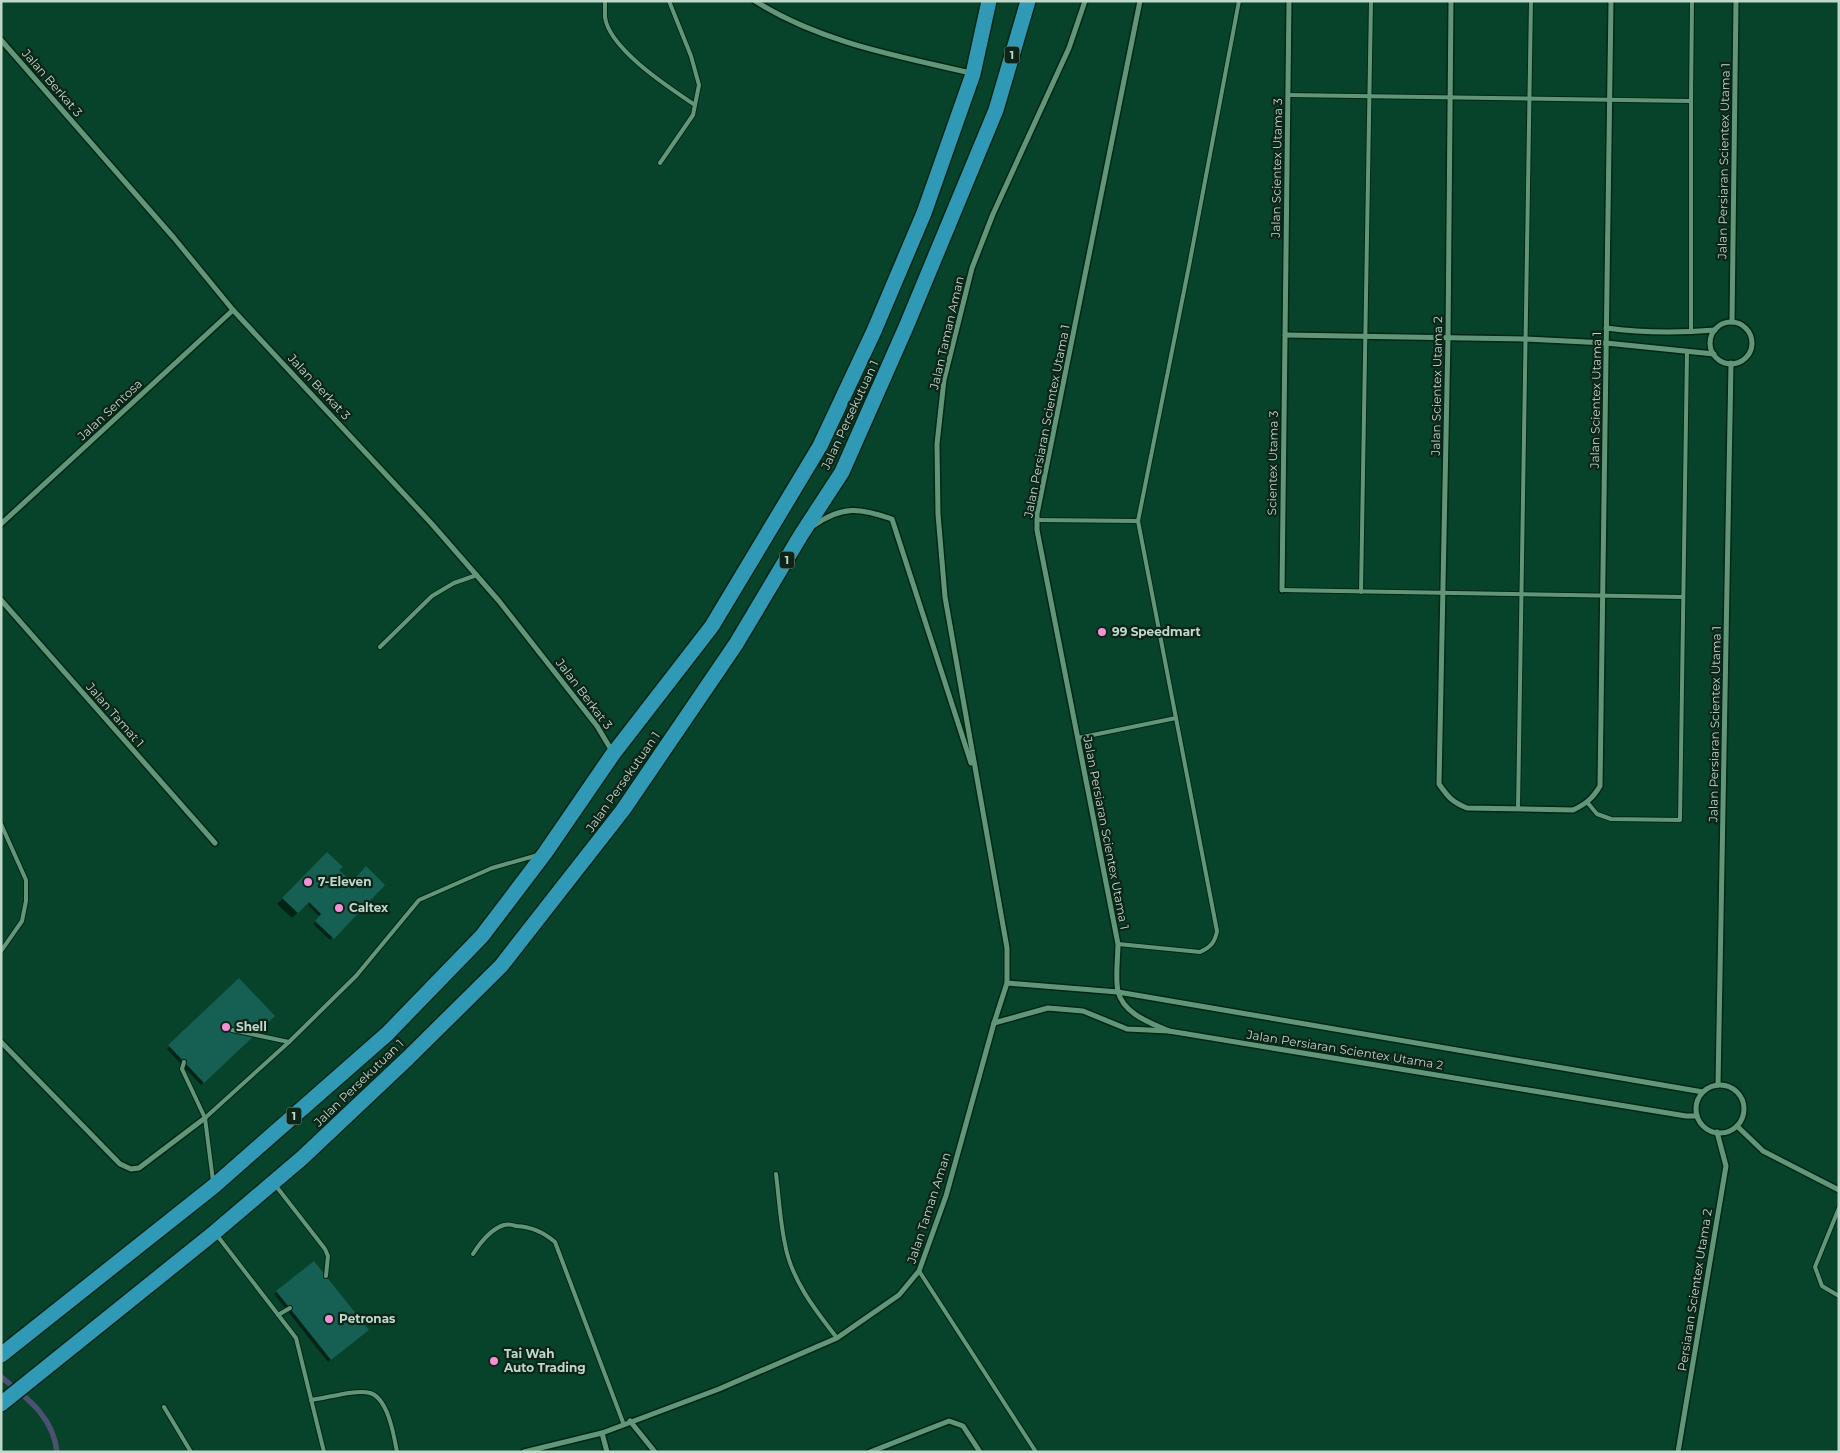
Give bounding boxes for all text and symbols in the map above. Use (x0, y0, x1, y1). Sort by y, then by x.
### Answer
street label: Jalan Berkat 3 (18, 45, 86, 120)
road number: 1 (1004, 46, 1020, 64)
street label: Jalan Persiaran Scientex Utama 1 (1714, 63, 1733, 260)
street label: Jalan Scientex Utama 3 (1268, 98, 1285, 239)
street label: Jalan Taman Aman (926, 275, 967, 392)
street label: Jalan Scientex Utama 2 (1428, 316, 1445, 457)
street label: Jalan Persiaran Scientex Utama 1 (1020, 323, 1073, 520)
street label: Jalan Scientex Utama 1 (1587, 331, 1604, 470)
street label: Jalan Berkat 3 (284, 350, 354, 423)
street label: Jalan Persekutuan 1 (817, 358, 881, 473)
street label: Jalan Sentosa (74, 376, 145, 444)
street label: Scientex Utama 3 (1264, 410, 1281, 516)
road number: 1 (780, 552, 794, 568)
place label: 99 Speedmart (1112, 624, 1201, 639)
marker: 99 Speedmart (1096, 626, 1108, 638)
street label: Jalan Persiaran Scientex Utama 1 (1705, 626, 1724, 823)
street label: Jalan Berkat 3 (552, 655, 616, 732)
street label: Jalan Tamat 1 (83, 679, 147, 750)
street label: Jalan Persekutuan 1 (582, 729, 663, 836)
street label: Jalan Persiaran Scientex Utama 1 (1080, 734, 1133, 931)
place label: 7-Eleven (318, 874, 371, 889)
marker: 7-Eleven (302, 876, 314, 888)
place label: Caltex (349, 900, 389, 915)
marker: Caltex (333, 902, 345, 914)
place label: Shell (236, 1019, 267, 1034)
marker: Shell (220, 1021, 232, 1033)
street label: Jalan Persiaran Scientex Utama 2 (1245, 1026, 1445, 1072)
street label: Jalan Persekutuan 1 (310, 1036, 407, 1130)
road number: 1 (286, 1108, 302, 1124)
street label: Jalan Taman Aman (903, 1150, 954, 1266)
street label: Persiaran Scientex Utama 2 (1674, 1207, 1715, 1372)
place label: Petronas (339, 1311, 396, 1326)
marker: Petronas (323, 1313, 335, 1325)
place label: Tai Wah Auto Trading (503, 1346, 586, 1375)
marker: Tai Wah Auto Trading (488, 1355, 500, 1367)

